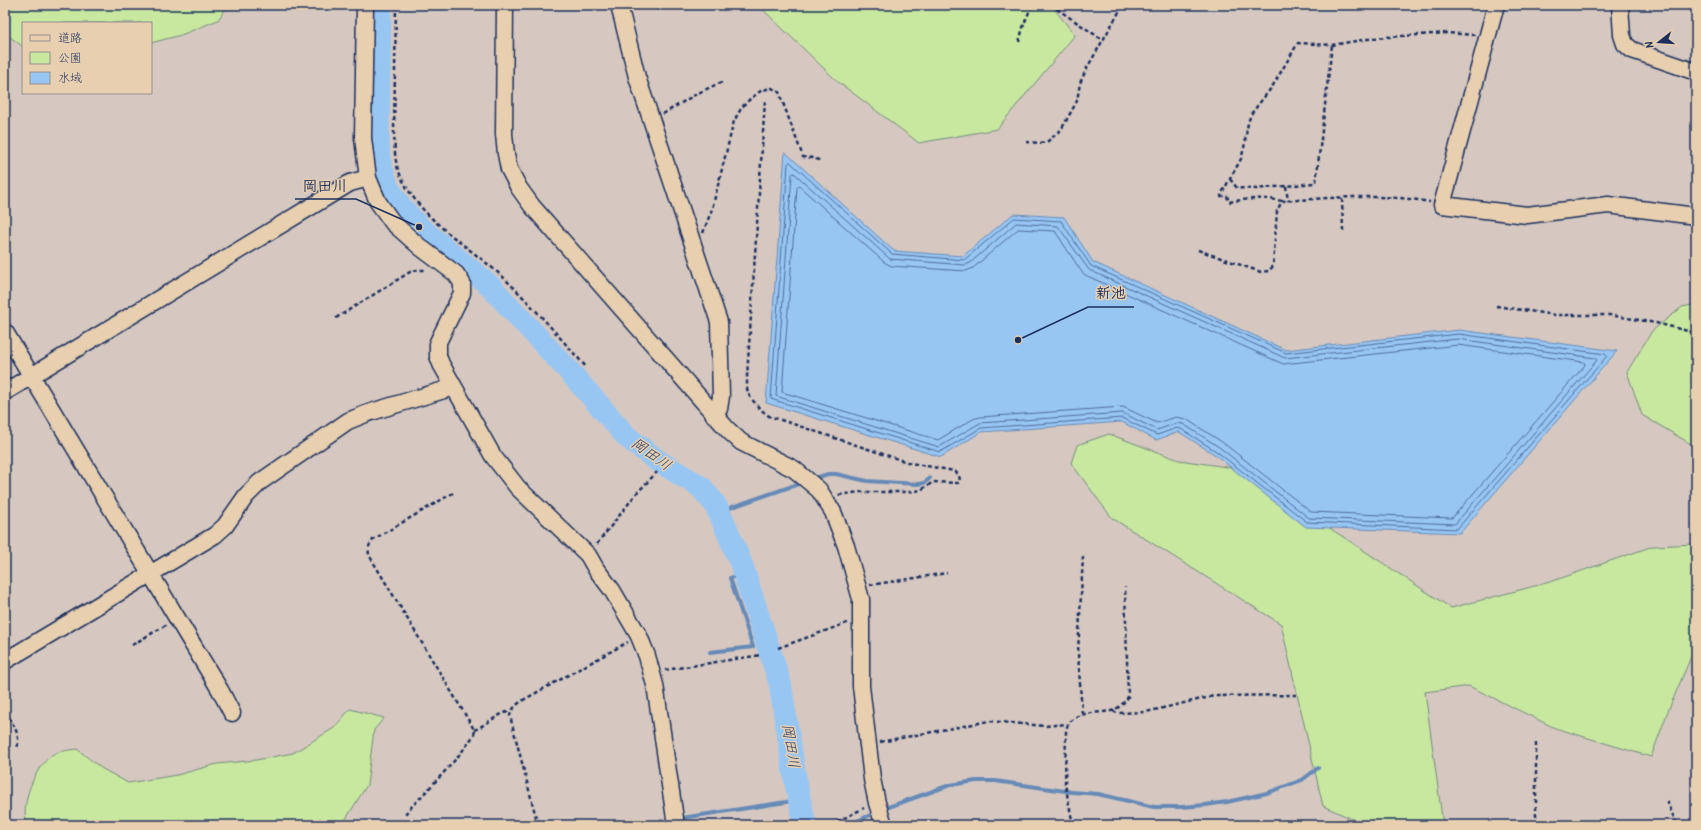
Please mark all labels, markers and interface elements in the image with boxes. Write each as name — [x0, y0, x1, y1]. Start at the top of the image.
legend — [22, 22, 152, 94]
north arrow — [1639, 22, 1679, 62]
text: 道路 — [58, 29, 82, 48]
text: N — [1641, 39, 1660, 51]
text: 公園 — [58, 49, 82, 68]
text: 水域 — [58, 69, 82, 88]
callout: 岡田川 — [295, 172, 356, 199]
text: 岡田川 — [302, 175, 348, 199]
callout: 新池 — [1088, 280, 1134, 307]
text: 新池 — [1096, 282, 1126, 306]
water label: 岡田川 — [626, 432, 676, 478]
water label: 岡田川 — [775, 722, 805, 770]

